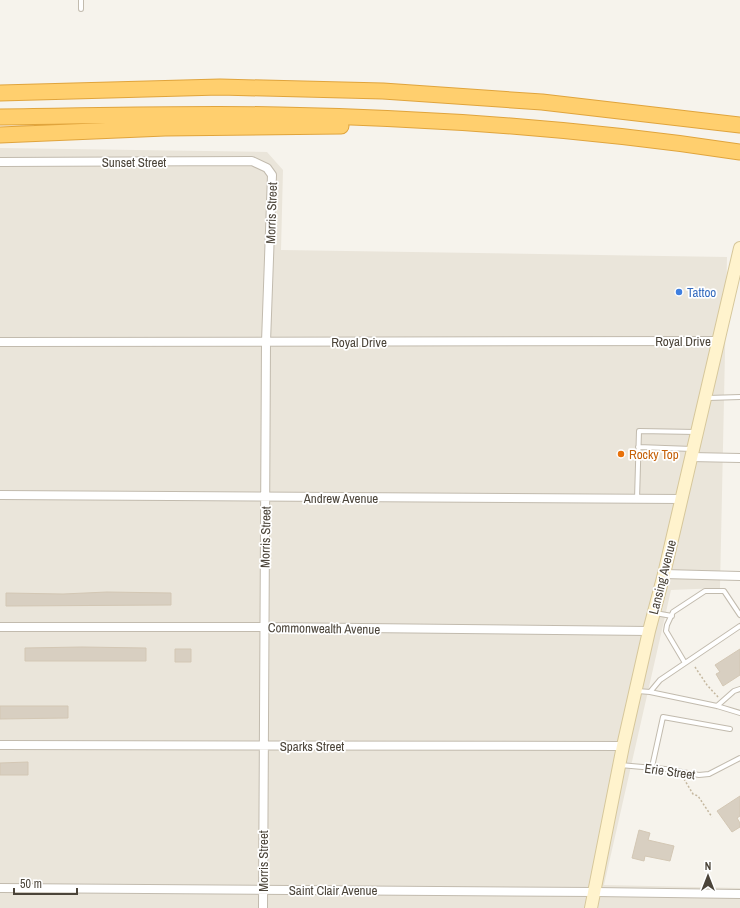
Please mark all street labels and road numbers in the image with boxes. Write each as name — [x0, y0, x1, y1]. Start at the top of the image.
street label: Sunset Street — [102, 154, 166, 171]
street label: Morris Street — [262, 182, 281, 244]
street label: Royal Drive — [655, 333, 711, 350]
street label: Royal Drive — [331, 334, 387, 351]
street label: Andrew Avenue — [303, 490, 378, 507]
street label: Morris Street — [256, 506, 275, 568]
street label: Lansing Avenue — [645, 538, 680, 616]
street label: Commonwealth Avenue — [268, 619, 380, 638]
street label: Sparks Street — [280, 738, 344, 755]
street label: Erie Street — [644, 760, 696, 783]
street label: Morris Street — [255, 830, 272, 892]
street label: Saint Clair Avenue — [289, 882, 377, 899]

